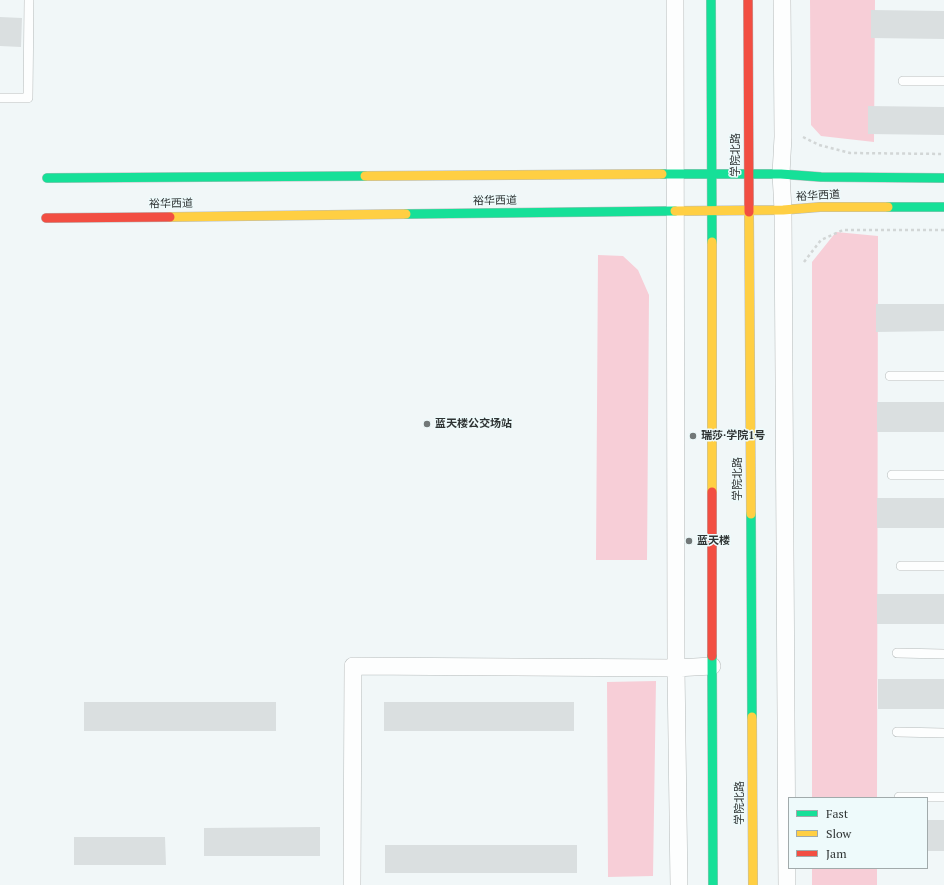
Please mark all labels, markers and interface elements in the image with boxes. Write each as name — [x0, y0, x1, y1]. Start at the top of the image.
street label: 学院北路 — [729, 133, 743, 177]
street label: 裕华西道 — [796, 188, 840, 204]
street label: 裕华西道 — [473, 194, 517, 208]
street label: 裕华西道 — [149, 197, 193, 211]
place label: 蓝天楼公交场站 — [435, 417, 512, 431]
marker: 蓝天楼公交场站 — [422, 419, 432, 429]
place label: 瑞莎·学院1号 — [701, 429, 765, 443]
marker: 瑞莎·学院1号 — [688, 431, 698, 441]
street label: 学院北路 — [731, 457, 745, 501]
place label: 蓝天楼 — [697, 534, 730, 548]
marker: 蓝天楼 — [684, 536, 694, 546]
street label: 学院北路 — [733, 781, 747, 825]
legend — [788, 797, 928, 869]
text: Fast — [826, 806, 848, 821]
text: Slow — [826, 826, 851, 841]
text: Jam — [826, 846, 847, 861]

